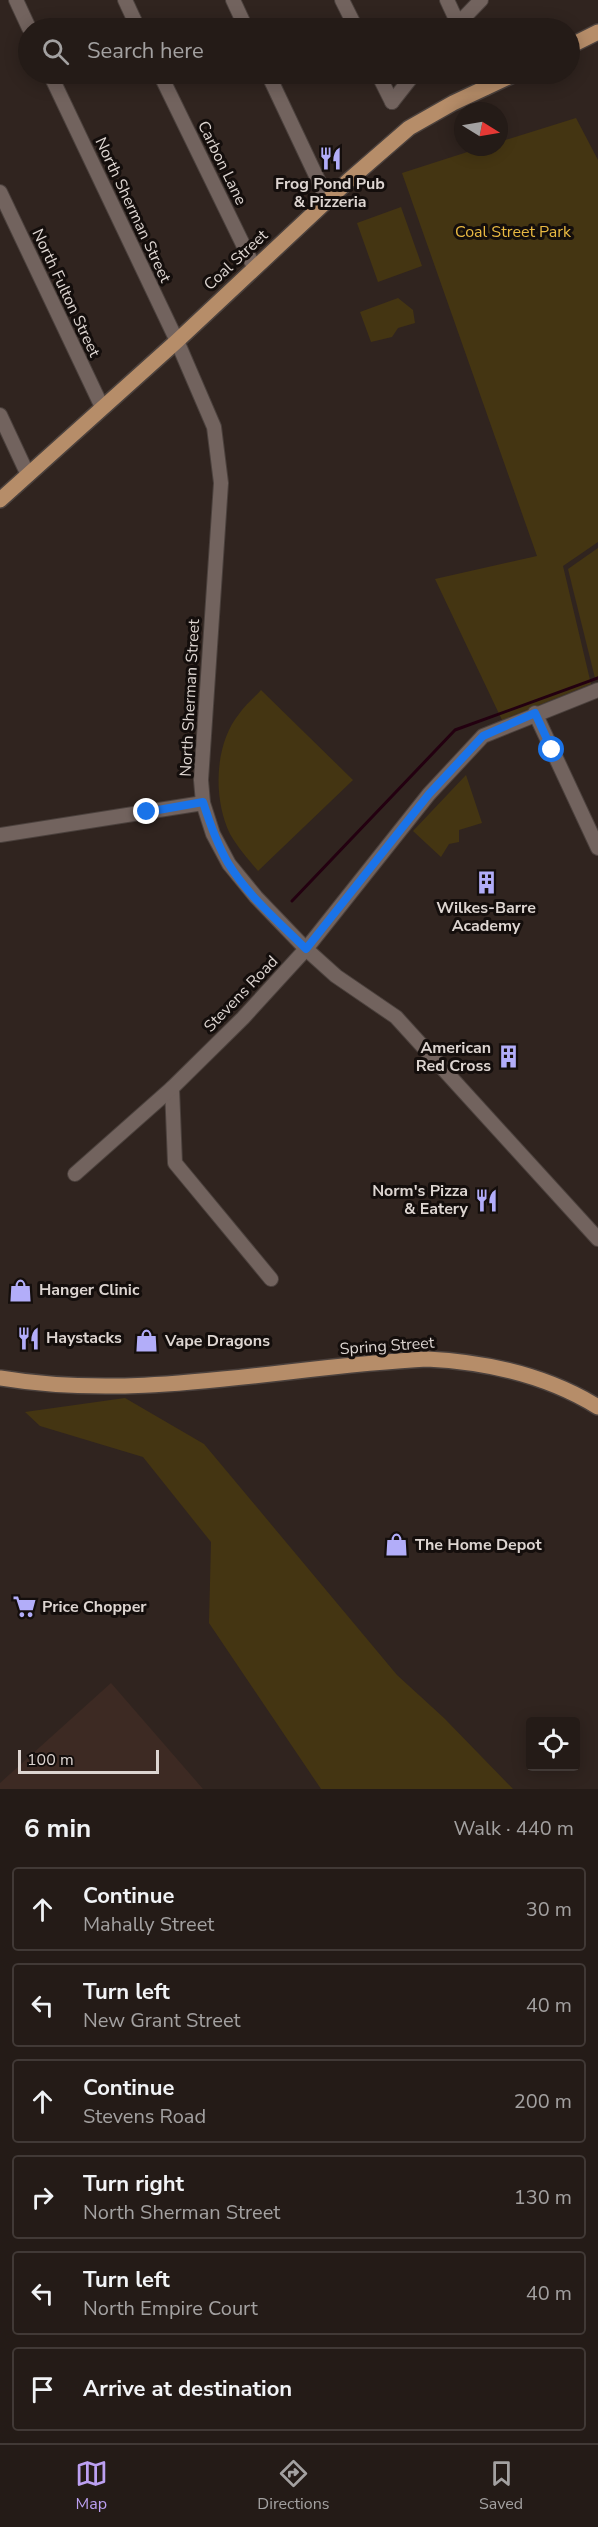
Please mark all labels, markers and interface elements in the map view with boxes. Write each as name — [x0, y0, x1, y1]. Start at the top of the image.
search box — [18, 18, 580, 84]
icon: search — [39, 35, 72, 68]
text: Search here — [87, 36, 204, 66]
north arrow — [454, 102, 508, 156]
street label: Carbon Lane — [192, 117, 252, 209]
street label: North Sherman Street — [90, 134, 176, 287]
restaurant icon: Frog Pond Pub & Pizzeria — [317, 146, 343, 172]
place label: Frog Pond Pub & Pizzeria — [275, 173, 385, 213]
park label: Coal Street Park — [455, 221, 572, 243]
street label: Coal Street — [199, 224, 273, 295]
street label: North Fulton Street — [27, 225, 106, 361]
street label: North Sherman Street — [175, 618, 205, 777]
route start — [538, 736, 564, 762]
route end — [133, 798, 159, 824]
building icon: Wilkes-Barre Academy — [473, 870, 499, 896]
place label: Wilkes-Barre Academy — [436, 897, 536, 937]
street label: Stevens Road — [199, 951, 283, 1037]
place label: American Red Cross — [416, 1037, 491, 1077]
building icon: American Red Cross — [496, 1044, 522, 1070]
place label: Norm's Pizza & Eatery — [372, 1180, 469, 1220]
restaurant icon: Norm's Pizza & Eatery — [473, 1187, 499, 1213]
shop icon: Hanger Clinic — [8, 1277, 34, 1303]
place label: Hanger Clinic — [39, 1279, 140, 1301]
restaurant icon: Haystacks — [15, 1325, 41, 1351]
place label: Haystacks — [46, 1327, 122, 1349]
shop icon: Vape Dragons — [134, 1328, 160, 1354]
place label: Vape Dragons — [164, 1330, 270, 1352]
street label: Spring Street — [339, 1332, 435, 1360]
shop icon: The Home Depot — [384, 1532, 410, 1558]
place label: The Home Depot — [415, 1534, 542, 1556]
supermarket icon: Price Chopper — [11, 1594, 37, 1620]
place label: Price Chopper — [42, 1596, 147, 1618]
map controls — [526, 1717, 580, 1771]
button: locate — [526, 1717, 580, 1771]
scale bar — [18, 1747, 159, 1774]
text: 100 m — [27, 1749, 74, 1771]
text: 6 min — [24, 1811, 91, 1846]
text: Walk · 440 m — [454, 1815, 574, 1842]
text: Continue — [83, 1881, 174, 1911]
icon: ahead — [26, 1893, 59, 1926]
text: 30 m — [526, 1896, 572, 1923]
text: Mahally Street — [83, 1911, 214, 1938]
text: Turn left — [83, 1977, 170, 2007]
icon: left — [26, 1989, 59, 2022]
text: 40 m — [526, 1992, 572, 2019]
text: New Grant Street — [83, 2007, 241, 2034]
text: Continue — [83, 2073, 174, 2103]
icon: ahead — [26, 2085, 59, 2118]
text: 200 m — [514, 2088, 572, 2115]
text: Stevens Road — [83, 2103, 206, 2130]
text: Turn right — [83, 2169, 184, 2199]
icon: right — [26, 2181, 59, 2214]
text: 130 m — [514, 2184, 572, 2211]
text: North Sherman Street — [83, 2199, 280, 2226]
text: Turn left — [83, 2265, 170, 2295]
icon: left — [26, 2277, 59, 2310]
text: 40 m — [526, 2280, 572, 2307]
text: North Empire Court — [83, 2295, 258, 2322]
icon: arrive — [26, 2373, 59, 2406]
text: Arrive at destination — [83, 2374, 292, 2404]
tab: Map — [75, 2457, 108, 2515]
tab: Directions — [257, 2457, 329, 2515]
tab: Saved — [479, 2457, 523, 2515]

